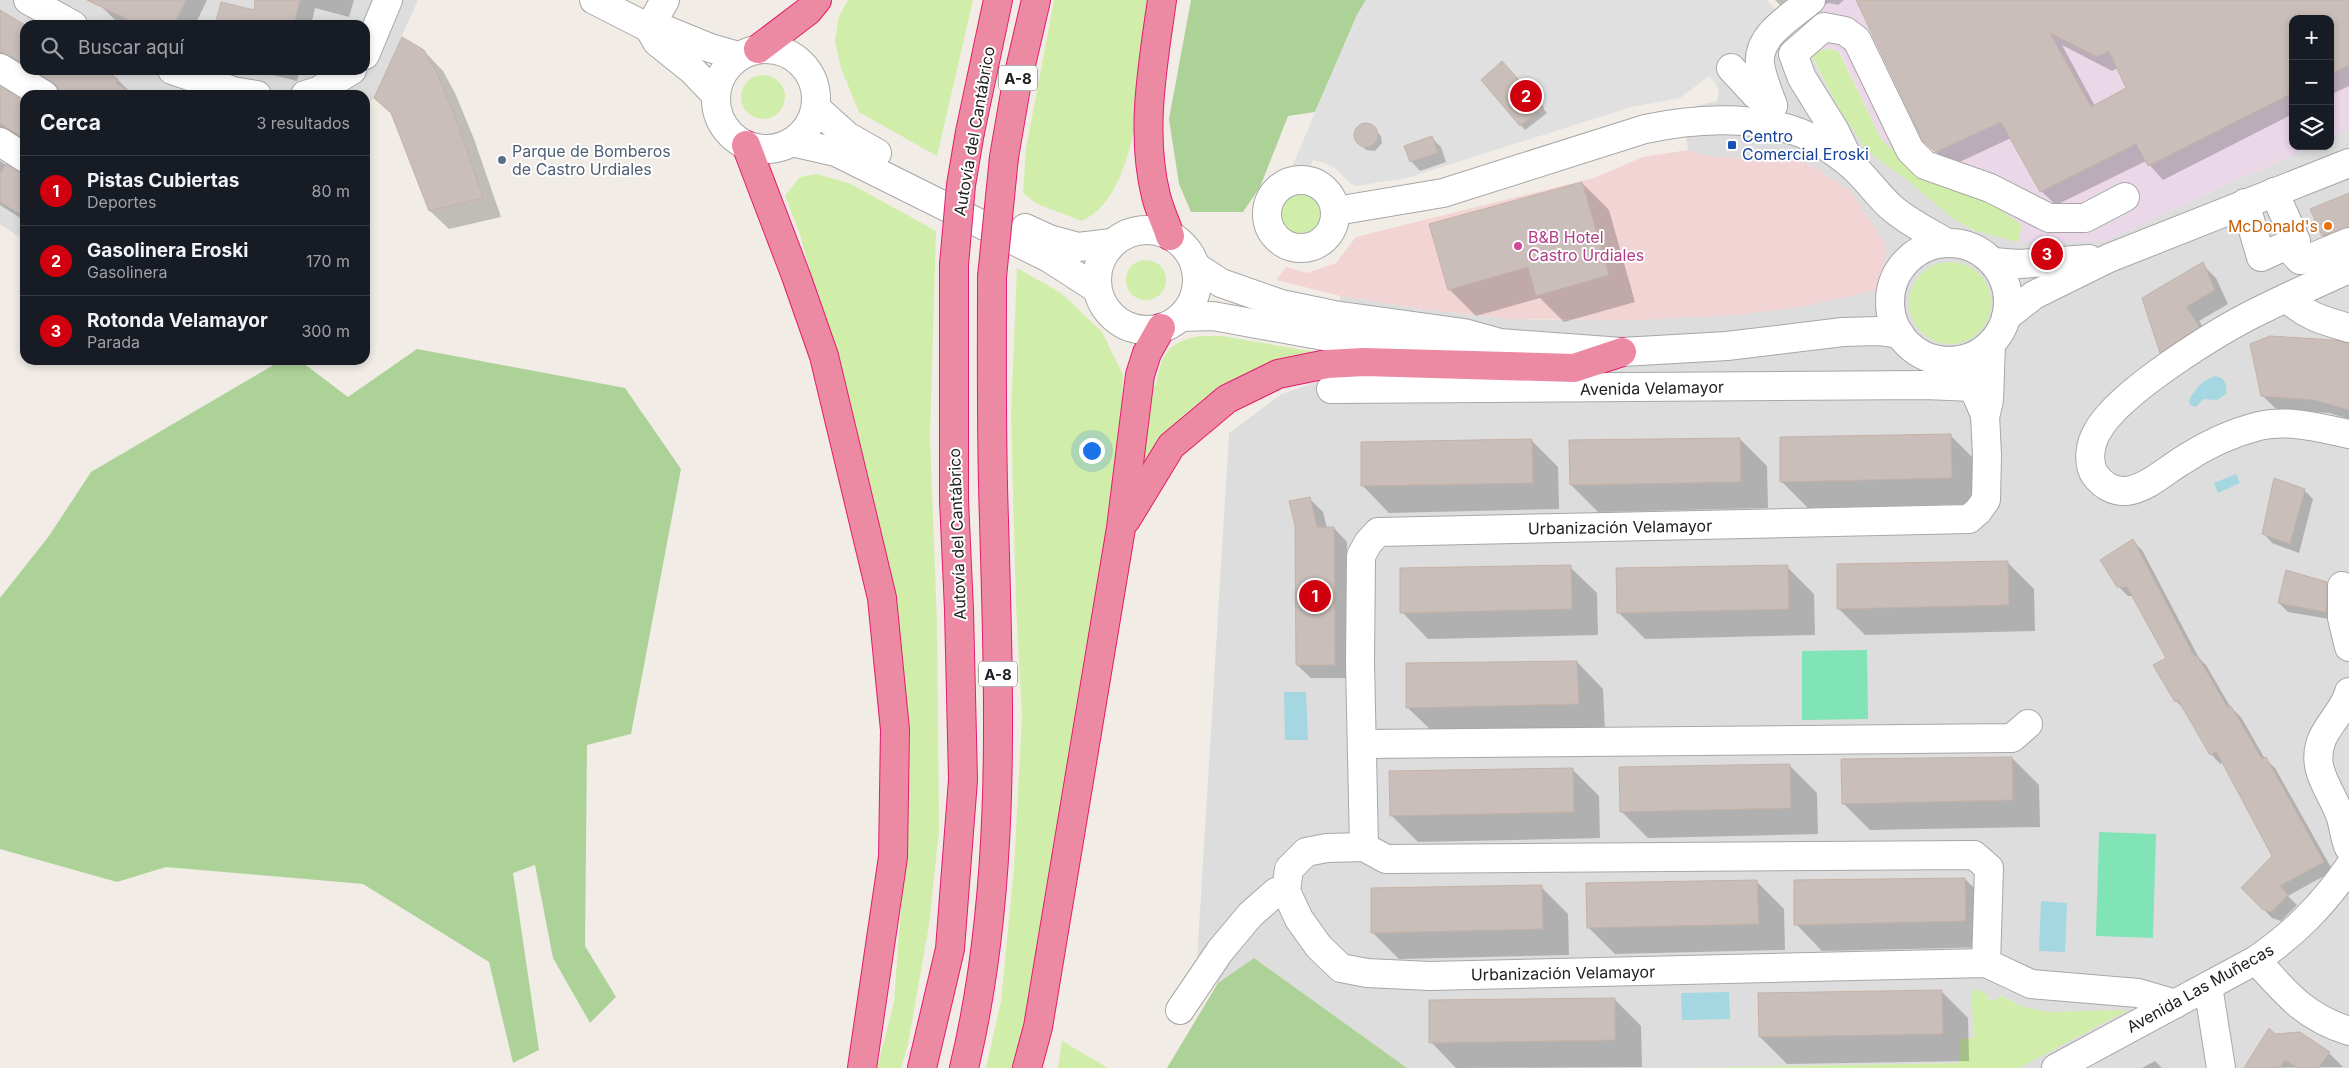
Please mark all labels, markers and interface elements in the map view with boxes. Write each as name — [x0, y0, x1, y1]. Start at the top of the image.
map controls — [2289, 15, 2334, 150]
button: + — [2289, 15, 2334, 60]
search box — [20, 20, 370, 75]
icon: search — [38, 34, 66, 62]
text: Buscar aquí — [78, 36, 184, 59]
street label: Autovía del Cantábrico — [949, 45, 999, 217]
button: − — [2289, 60, 2334, 105]
road number: A-8 — [999, 66, 1037, 90]
pin: 2 — [1510, 77, 1542, 115]
button: layers — [2289, 105, 2334, 150]
text: Cerca — [40, 110, 101, 135]
text: 3 resultados — [256, 113, 350, 133]
place label: Centro Comercial Eroski — [1742, 126, 1869, 164]
marker: Centro Comercial Eroski — [1726, 139, 1738, 151]
place label: Parque de Bomberos de Castro Urdiales — [512, 141, 671, 179]
marker: Parque de Bomberos de Castro Urdiales — [496, 154, 508, 166]
text: Pistas Cubiertas — [87, 169, 239, 192]
text: 1 — [53, 181, 59, 201]
text: 80 m — [311, 181, 350, 201]
text: Deportes — [87, 192, 156, 212]
place label: McDonald's — [2228, 216, 2318, 236]
marker: McDonald's — [2322, 220, 2334, 232]
place label: B&B Hotel Castro Urdiales — [1528, 227, 1644, 265]
pin: 3 — [2031, 235, 2063, 273]
text: Gasolinera Eroski — [87, 239, 248, 262]
marker: B&B Hotel Castro Urdiales — [1512, 240, 1524, 252]
text: 2 — [51, 251, 61, 271]
text: 170 m — [306, 251, 350, 271]
text: Gasolinera — [87, 262, 168, 282]
text: Rotonda Velamayor — [87, 309, 268, 332]
text: 3 — [51, 321, 61, 341]
text: 300 m — [301, 321, 350, 341]
text: Parada — [87, 332, 140, 352]
street label: Avenida Velamayor — [1580, 377, 1724, 399]
your location — [1079, 438, 1105, 464]
street label: Autovía del Cantábrico — [944, 448, 970, 620]
street label: Urbanización Velamayor — [1528, 515, 1712, 539]
pin: 1 — [1299, 577, 1331, 615]
road number: A-8 — [979, 662, 1017, 686]
street label: Avenida Las Muñecas — [2123, 939, 2277, 1037]
street label: Urbanización Velamayor — [1471, 961, 1655, 985]

